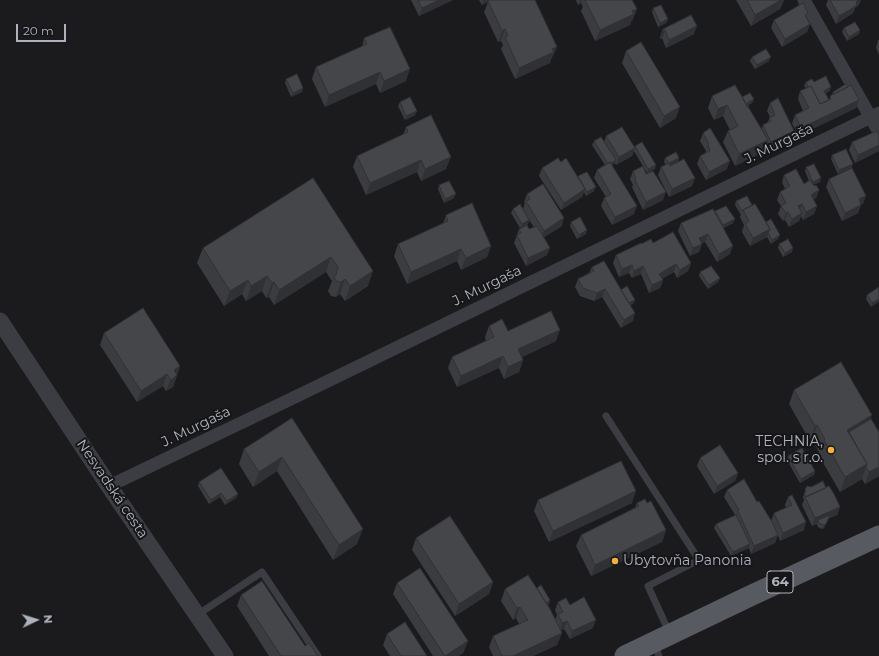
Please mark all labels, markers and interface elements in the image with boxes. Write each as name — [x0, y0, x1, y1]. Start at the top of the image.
scale bar — [18, 16, 68, 42]
text: 20 m — [23, 23, 54, 38]
street label: J. Murgaša — [742, 120, 816, 168]
street label: J. Murgaša — [450, 262, 524, 310]
street label: J. Murgaša — [159, 403, 233, 451]
place label: TECHNIA, spol. s r.o. — [755, 434, 823, 466]
street label: Nesvadská cesta — [73, 437, 151, 541]
marker: TECHNIA, spol. s r.o. — [826, 445, 836, 455]
place label: Ubytovňa Panonia — [623, 553, 752, 569]
marker: Ubytovňa Panonia — [610, 556, 620, 566]
road number: 64 — [767, 571, 793, 593]
north arrow — [16, 600, 56, 640]
text: N — [41, 614, 55, 624]

